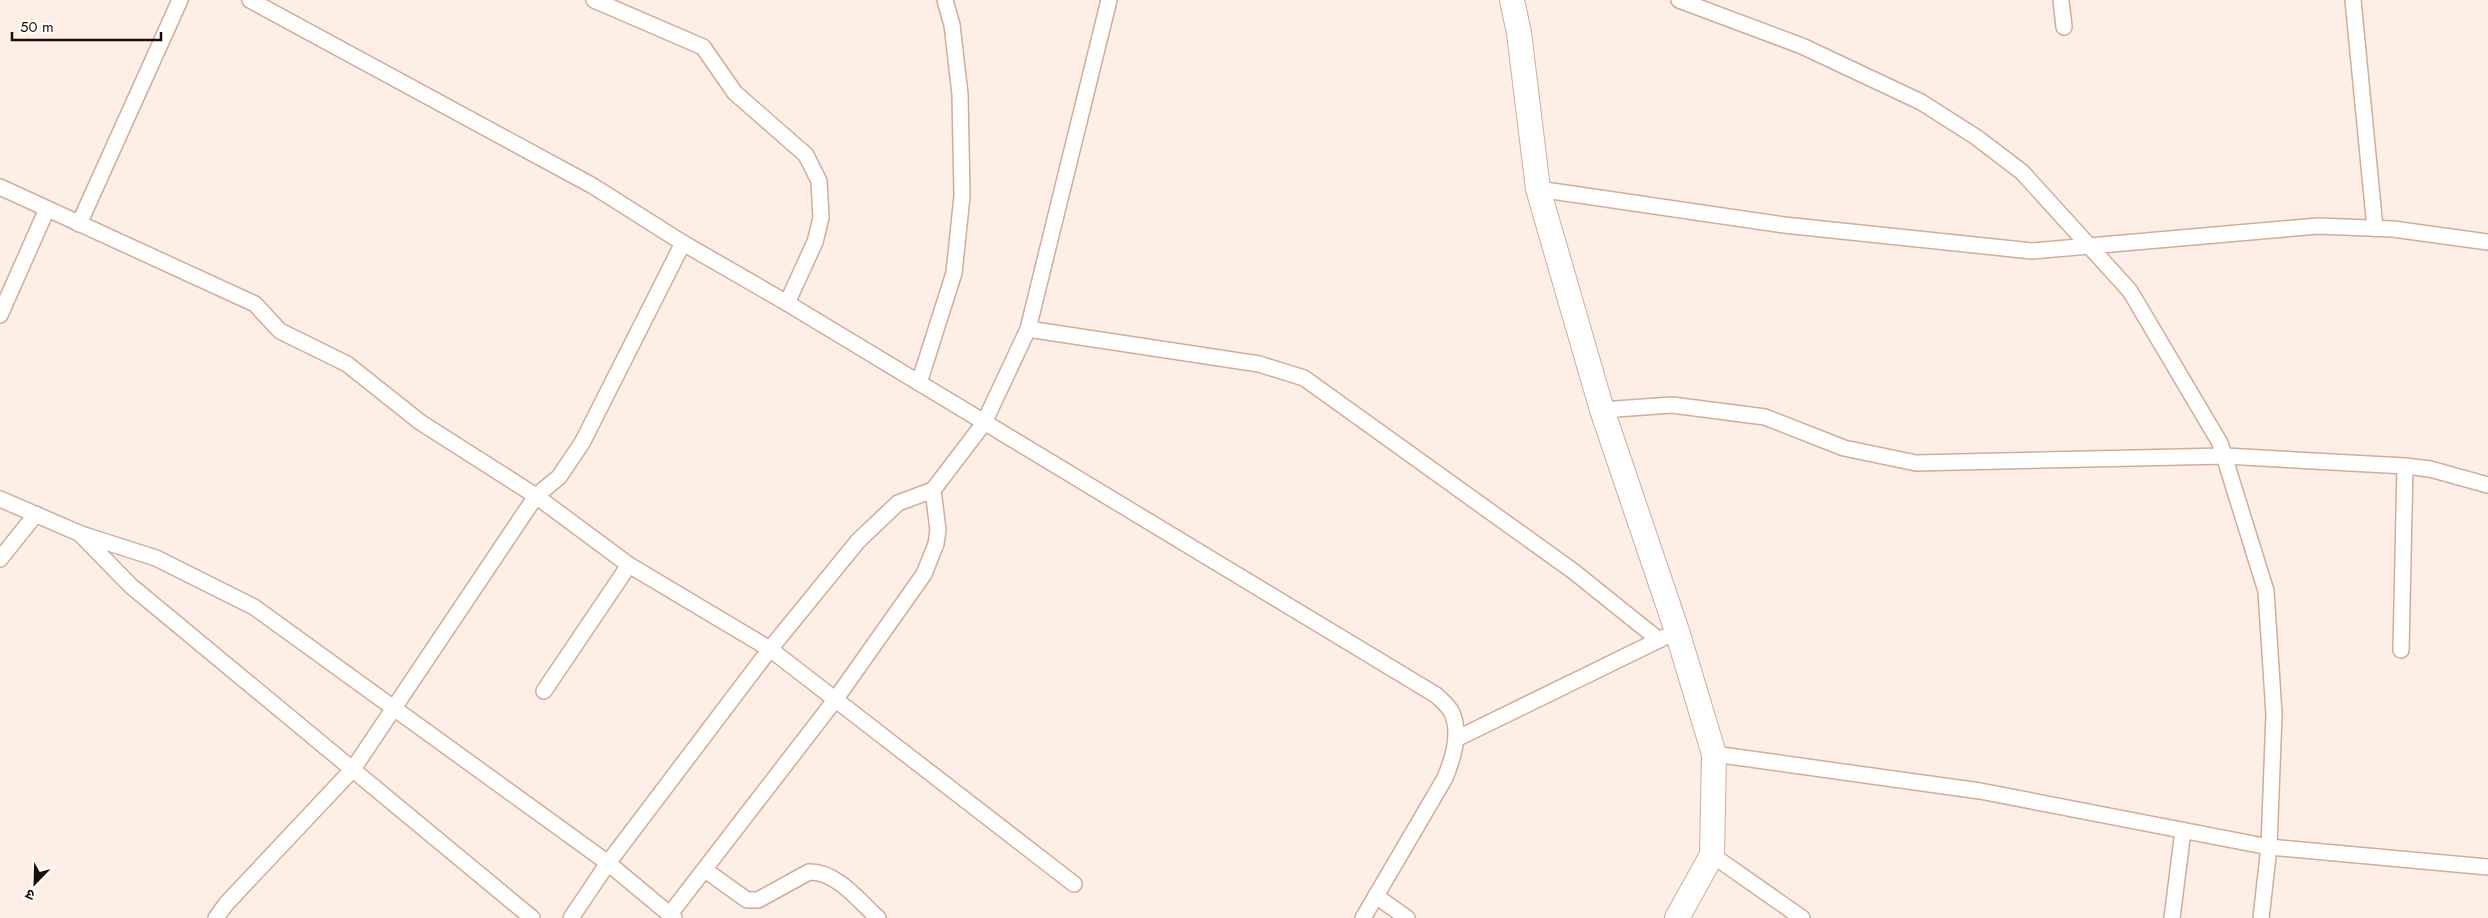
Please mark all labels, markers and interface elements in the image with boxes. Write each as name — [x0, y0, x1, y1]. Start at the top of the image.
scale bar — [12, 10, 161, 42]
text: 50 m — [20, 16, 54, 38]
north arrow — [10, 858, 60, 908]
text: उ — [22, 884, 38, 906]

